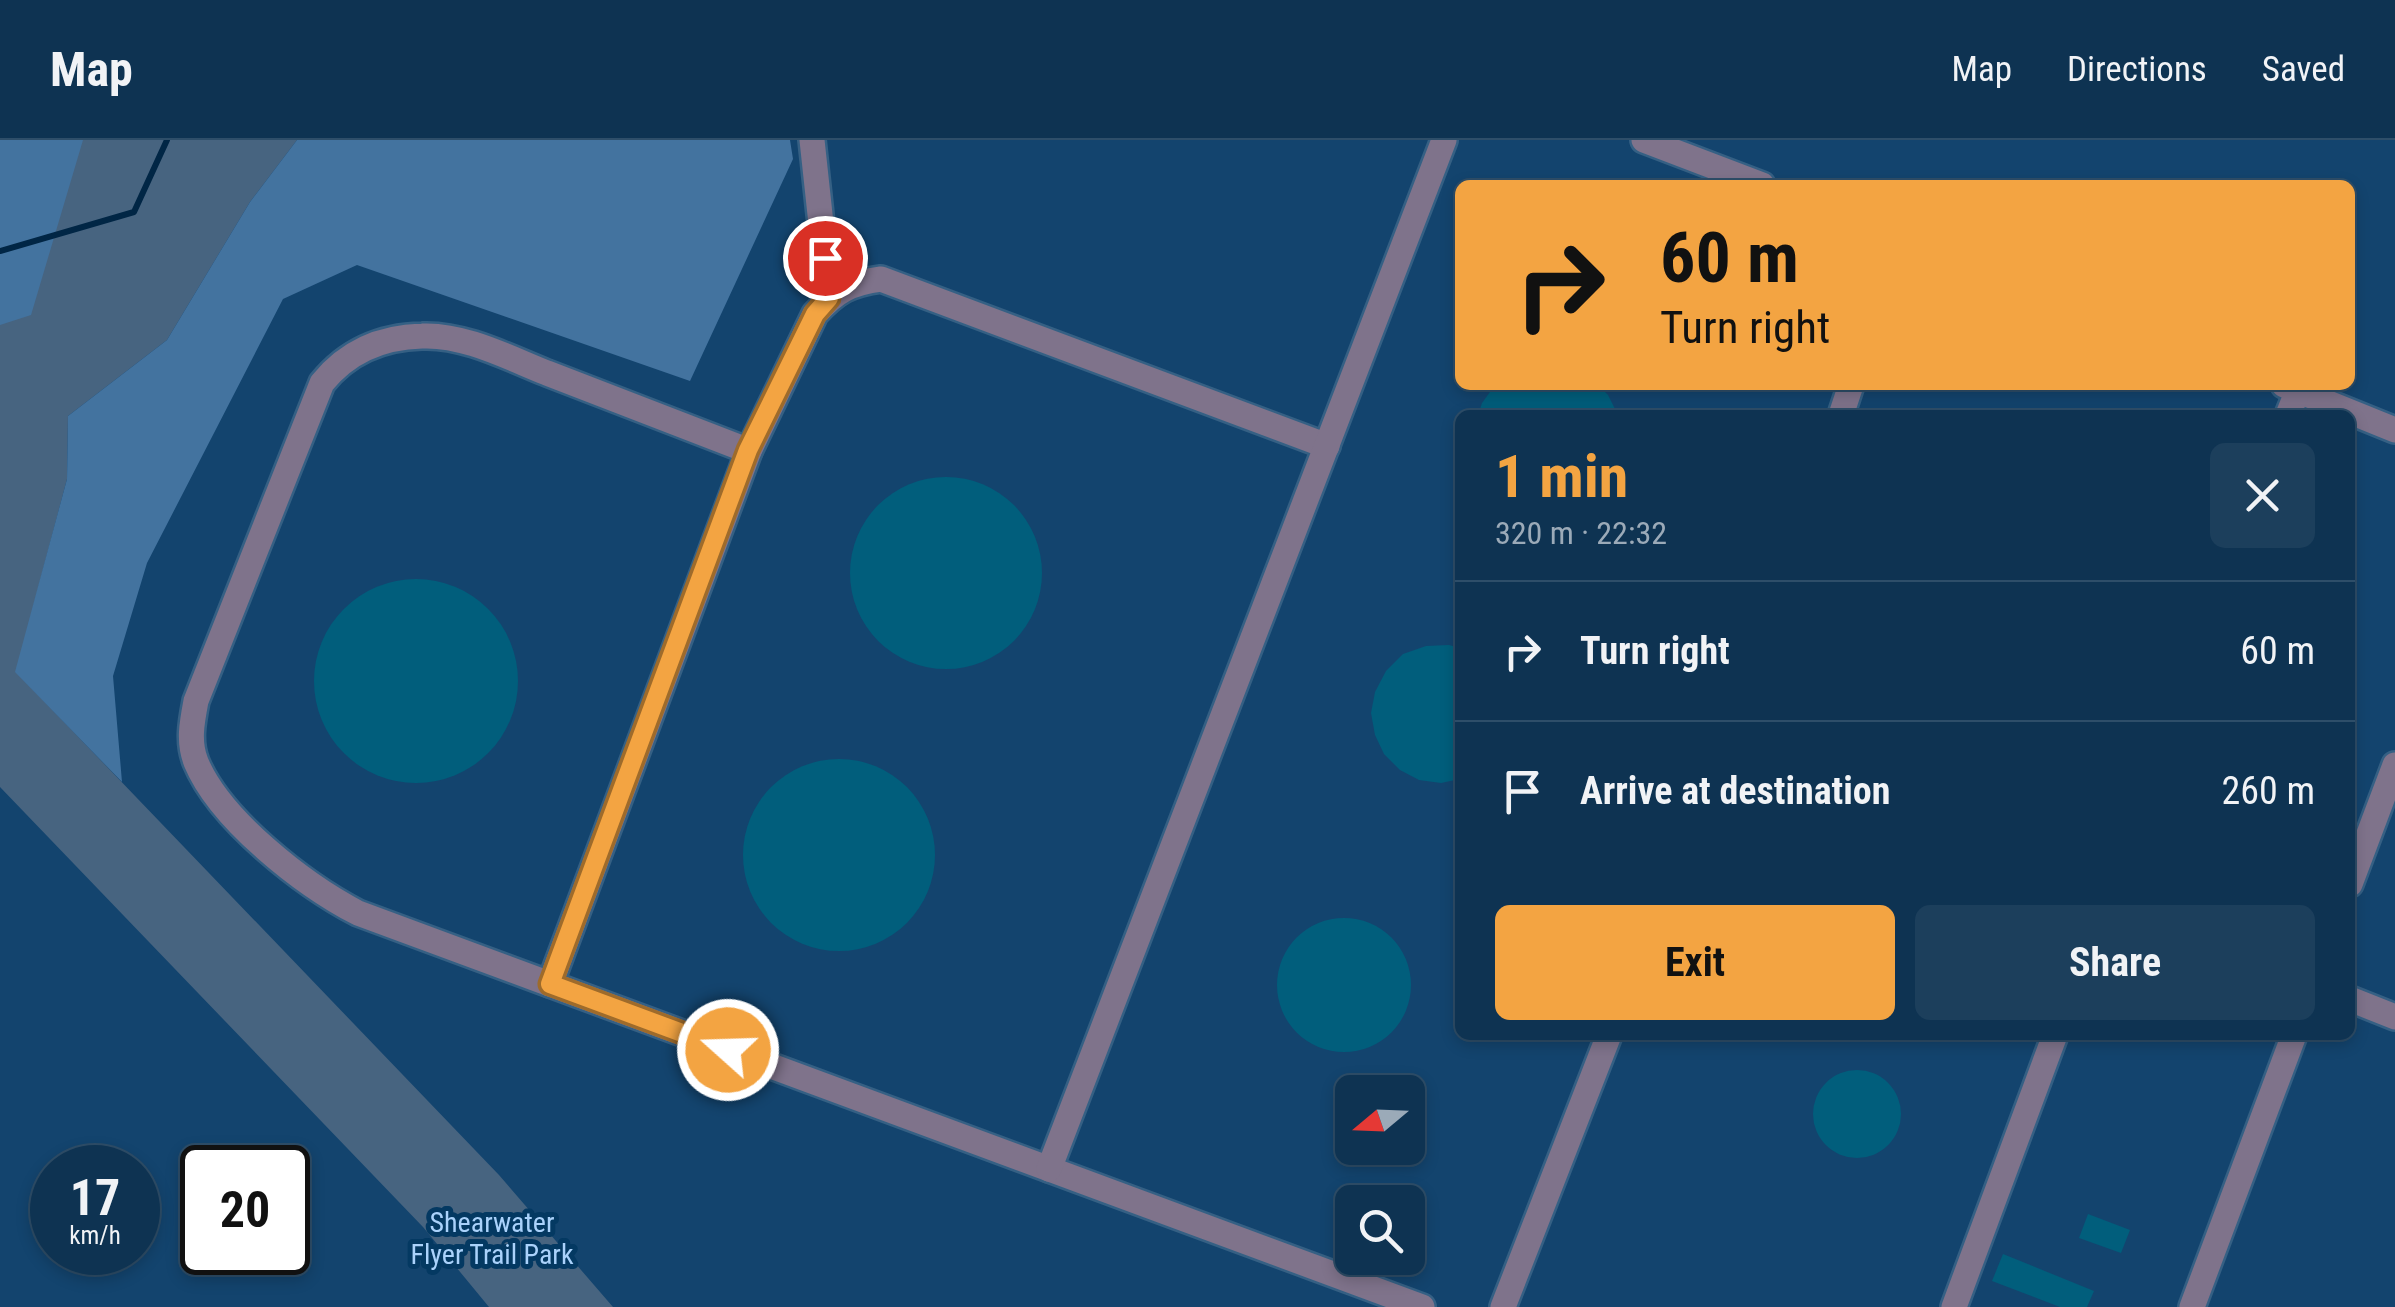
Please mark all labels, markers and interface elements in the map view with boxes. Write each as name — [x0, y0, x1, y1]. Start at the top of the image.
text: Map — [50, 41, 133, 98]
text: Map — [1952, 49, 2012, 90]
text: Directions — [2067, 49, 2207, 90]
text: Saved — [2262, 49, 2345, 90]
pin — [783, 216, 868, 301]
text: 60 m — [1660, 217, 1799, 299]
icon: right — [1495, 220, 1625, 350]
icon: arrive — [798, 231, 853, 286]
text: Turn right — [1660, 301, 1830, 354]
text: 1 min — [1495, 441, 1628, 512]
button: close — [2210, 443, 2315, 548]
text: 320 m · 22:32 — [1495, 514, 1667, 552]
icon: right — [1495, 624, 1550, 679]
text: Turn right — [1580, 629, 1730, 673]
text: 60 m — [2240, 629, 2315, 673]
icon: arrive — [1495, 764, 1550, 819]
text: Arrive at destination — [1580, 769, 1890, 813]
text: 260 m — [2221, 769, 2315, 813]
button: Exit — [1495, 905, 1895, 1020]
button: Share — [1915, 905, 2315, 1020]
position arrow — [676, 998, 780, 1102]
north arrow — [1335, 1075, 1425, 1165]
map controls — [1335, 1075, 1425, 1275]
speed limit sign: 20 — [180, 1145, 310, 1275]
text: 17 — [70, 1169, 120, 1227]
button: search — [1335, 1185, 1425, 1275]
park label: Shearwater Flyer Trail Park — [410, 1206, 574, 1271]
text: km/h — [69, 1221, 121, 1250]

